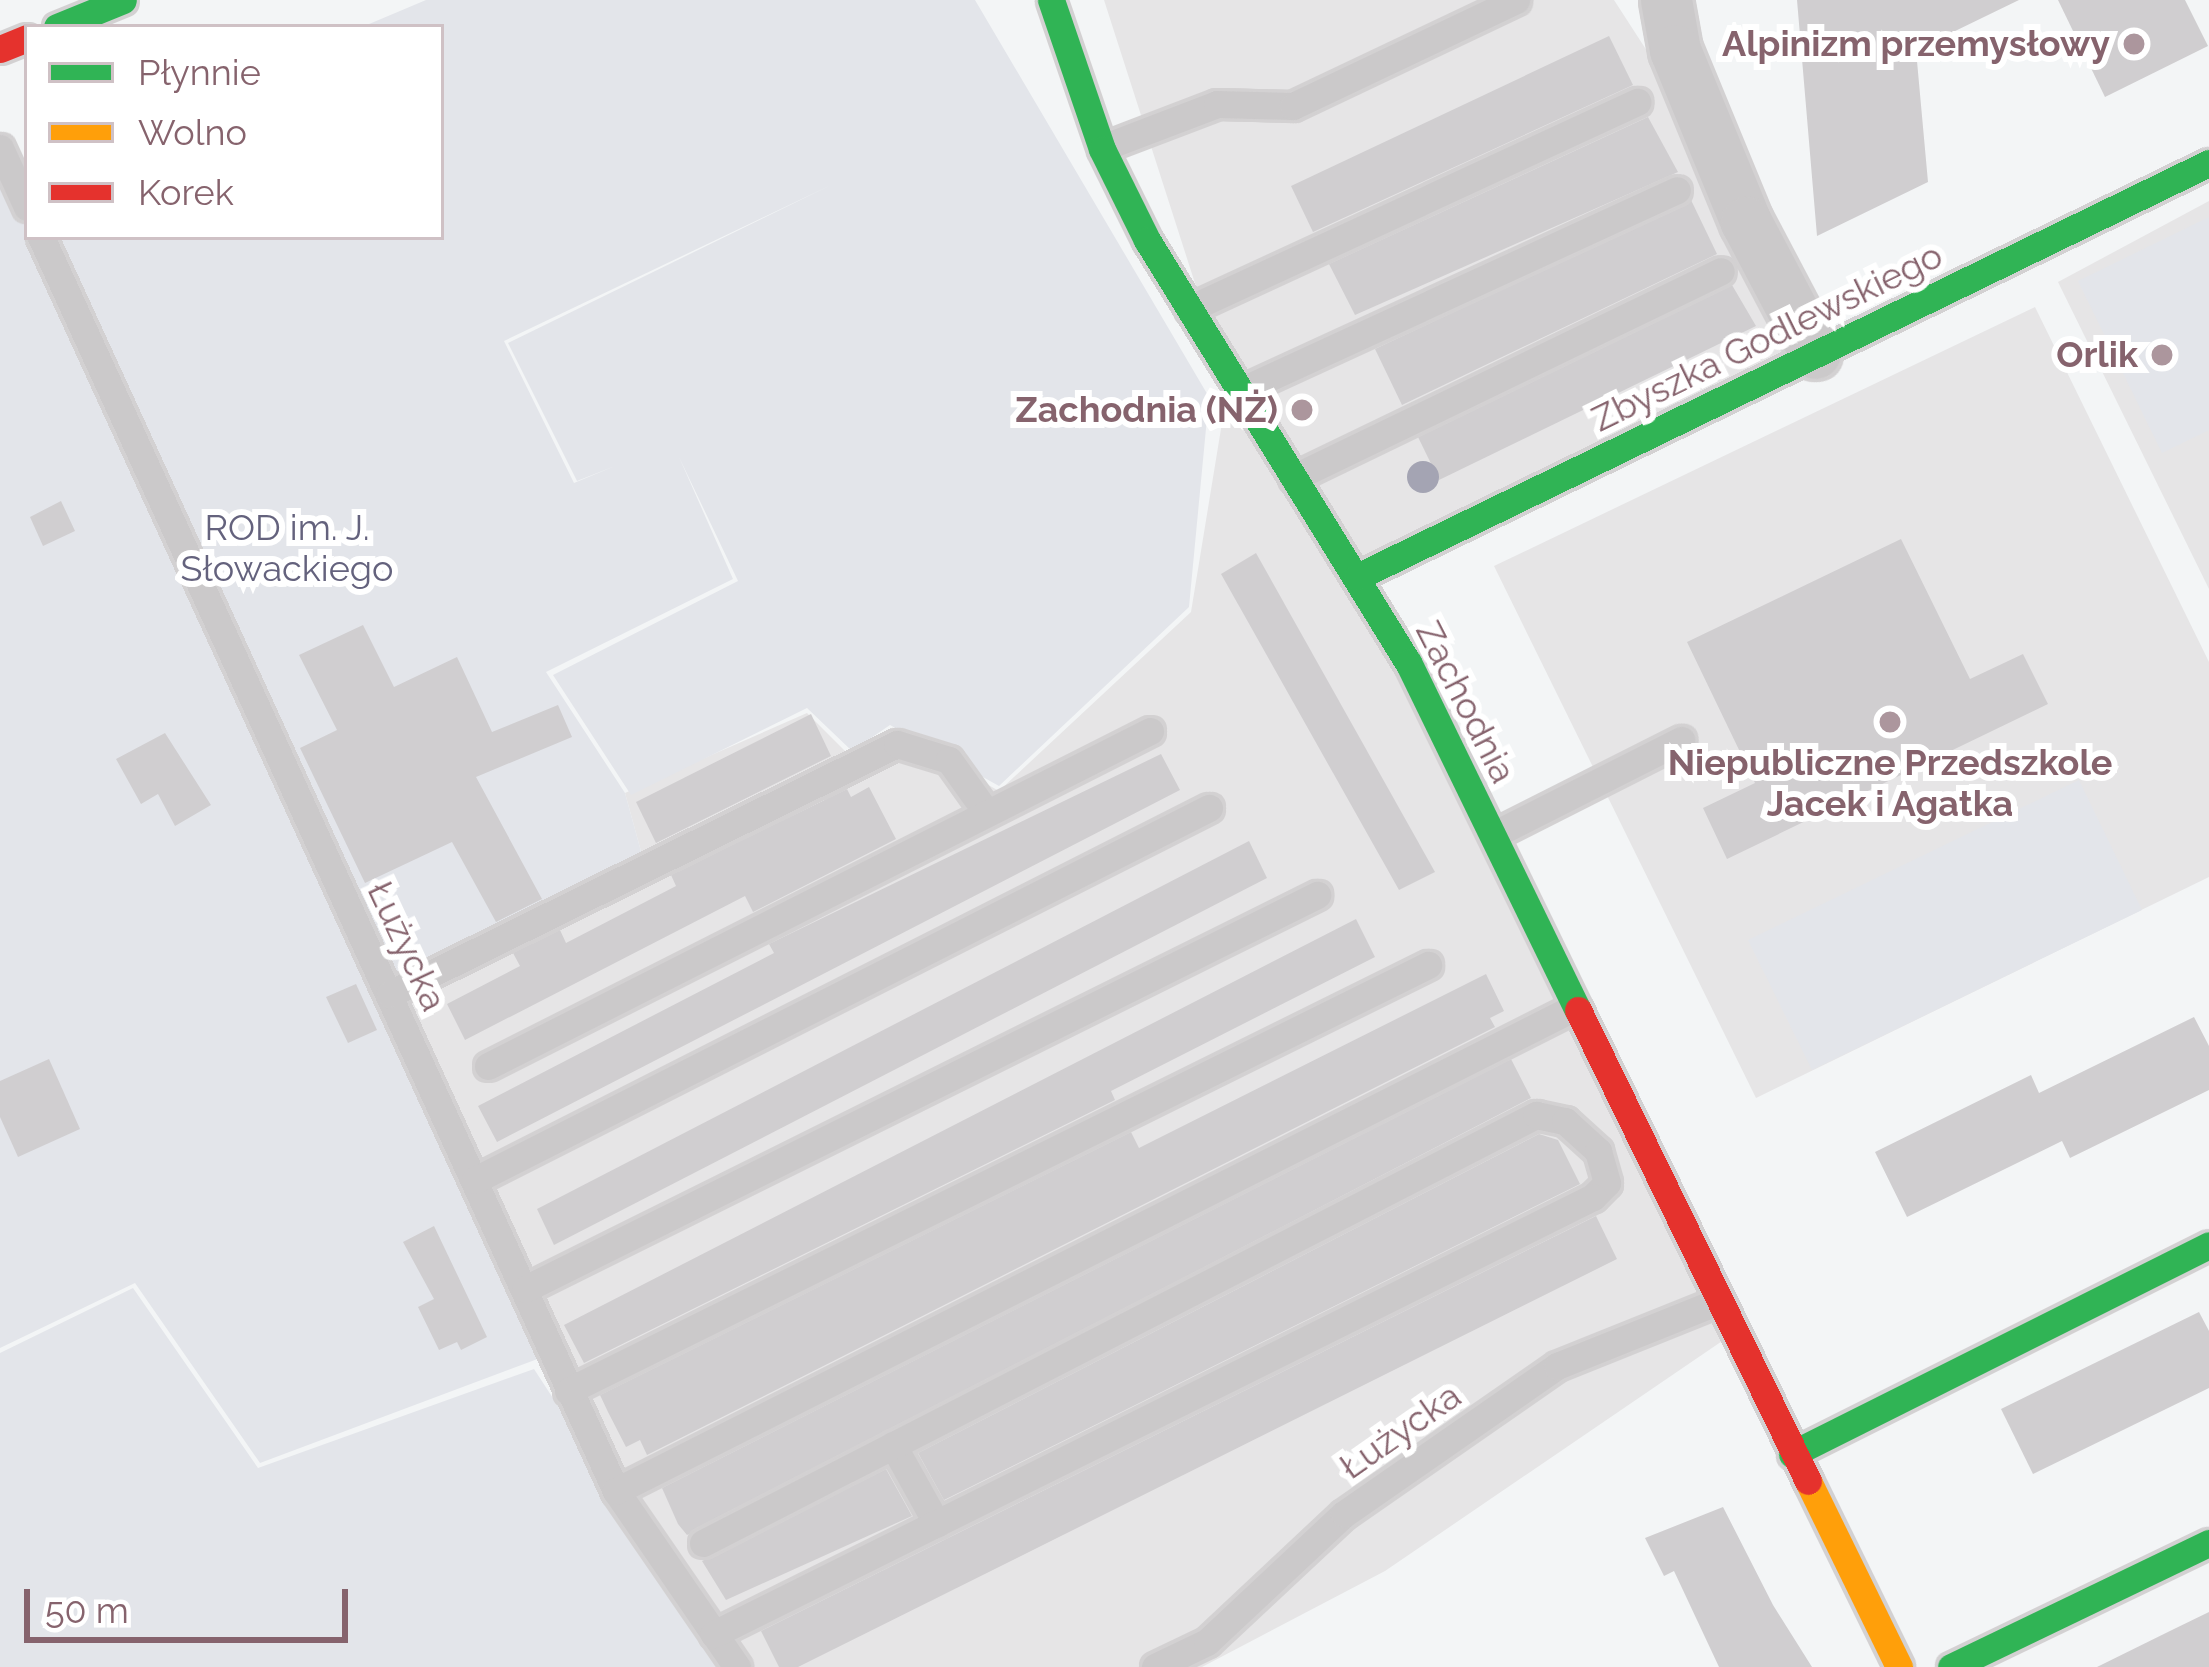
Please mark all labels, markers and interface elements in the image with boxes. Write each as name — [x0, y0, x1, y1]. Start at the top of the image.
place label: Alpinizm przemysłowy — [1722, 22, 2110, 66]
legend — [24, 24, 444, 240]
marker: Alpinizm przemysłowy — [2121, 31, 2147, 57]
text: Płynnie — [138, 51, 261, 93]
text: Wolno — [138, 111, 247, 153]
text: Korek — [138, 171, 234, 213]
street label: Zbyszka Godlewskiego — [1585, 233, 1949, 441]
place label: Orlik — [2056, 333, 2138, 377]
marker: Orlik — [2149, 342, 2175, 368]
place label: Zachodnia (NŻ) — [1015, 388, 1278, 432]
marker: Zachodnia (NŻ) — [1289, 397, 1315, 423]
park label: ROD im. J. Słowackiego — [180, 505, 394, 590]
street label: Zachodnia — [1407, 614, 1525, 790]
marker: Niepubliczne Przedszkole Jacek i Agatka — [1877, 709, 1903, 735]
place label: Niepubliczne Przedszkole Jacek i Agatka — [1668, 740, 2112, 825]
street label: Łużycka — [358, 875, 456, 1017]
street label: Łużycka — [1331, 1374, 1469, 1488]
scale bar — [30, 1565, 354, 1639]
text: 50 m — [45, 1589, 129, 1631]

